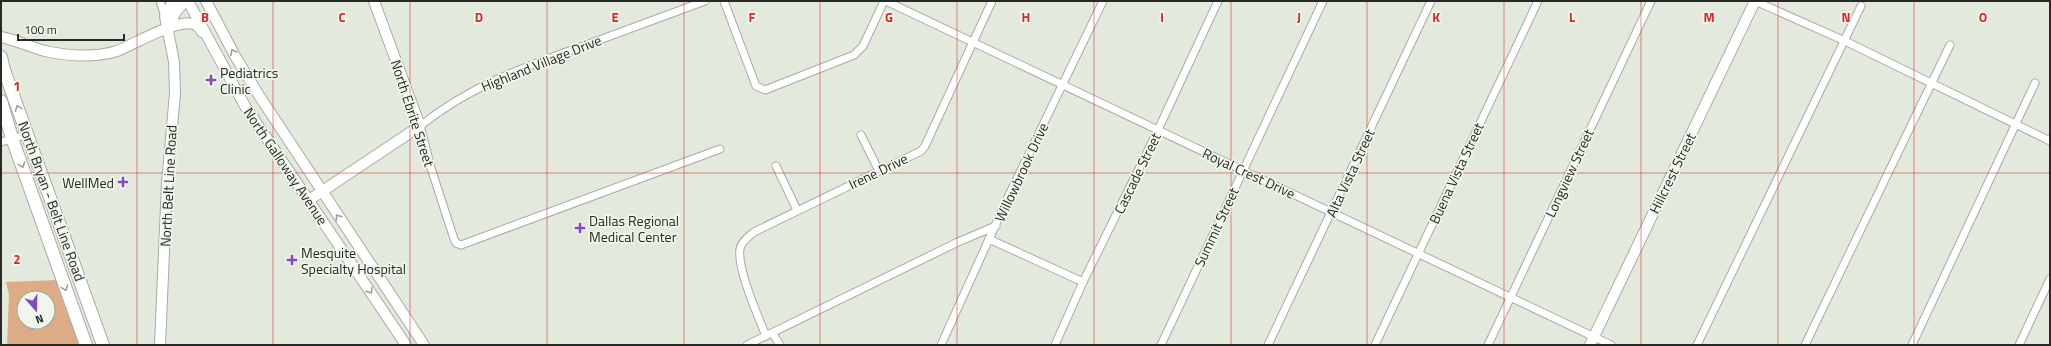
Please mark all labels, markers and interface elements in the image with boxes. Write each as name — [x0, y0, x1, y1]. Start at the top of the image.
text: B — [201, 7, 209, 27]
text: C — [338, 7, 346, 27]
text: D — [475, 7, 483, 27]
text: E — [611, 7, 619, 27]
text: F — [749, 7, 756, 27]
text: G — [885, 7, 893, 27]
text: H — [1022, 7, 1030, 27]
text: I — [1160, 7, 1164, 27]
text: J — [1297, 7, 1301, 27]
text: K — [1432, 7, 1440, 27]
text: L — [1569, 7, 1575, 27]
text: M — [1703, 7, 1715, 27]
text: N — [1841, 7, 1851, 27]
text: O — [1979, 7, 1987, 27]
scale bar — [18, 16, 124, 42]
text: 100 m — [24, 20, 57, 39]
street label: Highland Village Drive — [478, 29, 604, 97]
one-way arrow — [230, 49, 238, 56]
street label: North Ebrite Street — [386, 57, 440, 169]
place label: Pediatrics Clinic — [220, 62, 278, 99]
marker: Pediatrics Clinic — [205, 74, 217, 86]
text: 1 — [13, 76, 21, 96]
street label: North Galloway Avenue — [239, 103, 333, 229]
one-way arrow — [15, 105, 23, 112]
street label: North Bryan - Belt Line Road — [13, 118, 91, 284]
street label: Willowbrook Drive — [989, 119, 1053, 225]
street label: Buena Vista Street — [1423, 119, 1489, 227]
street label: North Belt Line Road — [154, 125, 182, 247]
street label: Alta Vista Street — [1320, 125, 1380, 221]
street label: Longview Street — [1539, 125, 1599, 221]
street label: Cascade Street — [1108, 129, 1166, 217]
street label: Hillcrest Street — [1643, 129, 1701, 217]
street label: Royal Crest Drive — [1199, 142, 1299, 204]
street label: Irene Drive — [845, 148, 911, 194]
one-way arrow — [17, 162, 25, 169]
place label: WellMed — [62, 172, 114, 193]
marker: WellMed — [117, 176, 129, 188]
street label: Summit Street — [1188, 184, 1244, 270]
place label: Dallas Regional Medical Center — [589, 210, 679, 247]
one-way arrow — [335, 214, 343, 221]
marker: Dallas Regional Medical Center — [574, 222, 586, 234]
place label: Mesquite Specialty Hospital — [301, 242, 406, 279]
text: 2 — [13, 249, 21, 269]
marker: Mesquite Specialty Hospital — [286, 254, 298, 266]
one-way arrow — [61, 284, 69, 291]
one-way arrow — [365, 287, 373, 294]
north arrow — [16, 290, 56, 330]
text: N — [33, 311, 46, 328]

